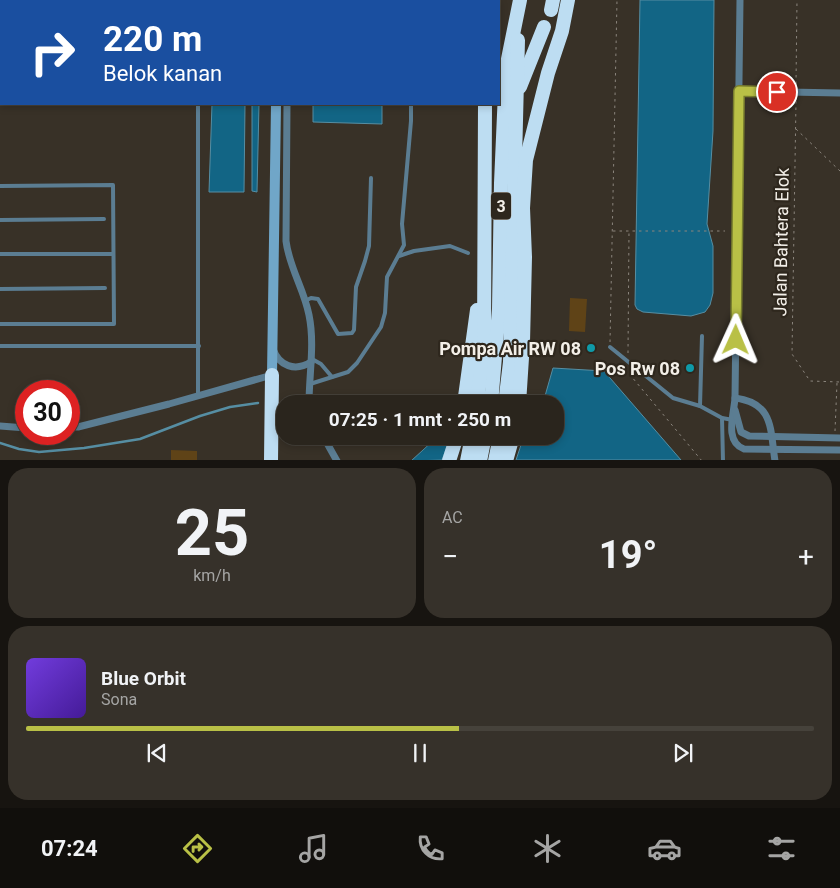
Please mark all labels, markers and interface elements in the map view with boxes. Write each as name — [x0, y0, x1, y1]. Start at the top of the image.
text: 220 m — [103, 19, 202, 60]
icon: right — [20, 20, 85, 85]
text: Belok kanan — [103, 61, 222, 86]
pin — [756, 71, 798, 113]
icon: arrive — [763, 78, 791, 106]
street label: Jalan Bahtera Elok — [769, 167, 793, 317]
road number: 3 — [491, 192, 511, 220]
position arrow — [709, 313, 761, 365]
place label: Pompa Air RW 08 — [439, 338, 581, 359]
marker: Pompa Air RW 08 — [585, 342, 597, 354]
place label: Pos Rw 08 — [595, 358, 680, 379]
marker: Pos Rw 08 — [684, 362, 696, 374]
speed limit sign: 30 — [15, 380, 80, 445]
text: 07:25 · 1 mnt · 250 m — [329, 408, 511, 431]
text: 25 — [175, 495, 249, 571]
text: AC — [442, 508, 463, 527]
text: 19° — [599, 533, 657, 577]
text: − — [442, 540, 458, 573]
text: + — [798, 540, 814, 573]
text: km/h — [193, 566, 231, 585]
text: Blue Orbit — [101, 667, 186, 690]
text: Sona — [101, 690, 137, 709]
icon: previous — [143, 739, 171, 767]
icon: pause — [406, 739, 434, 767]
icon: next — [669, 739, 697, 767]
icon: directions — [180, 831, 215, 866]
icon: music — [296, 831, 331, 866]
icon: phone — [413, 831, 448, 866]
icon: climate — [530, 831, 565, 866]
icon: car — [647, 831, 682, 866]
icon: filters — [764, 831, 799, 866]
text: 07:24 — [41, 836, 98, 861]

